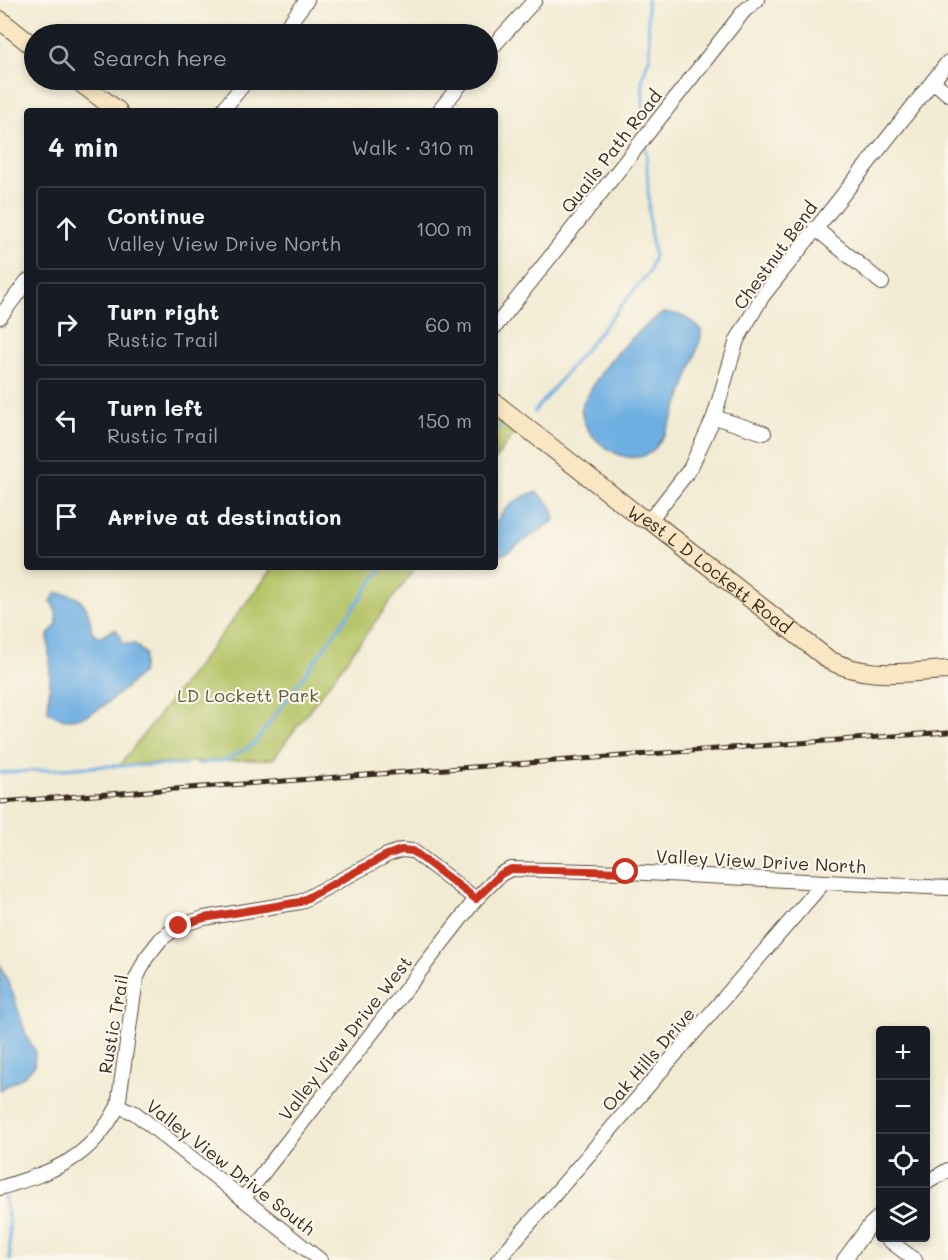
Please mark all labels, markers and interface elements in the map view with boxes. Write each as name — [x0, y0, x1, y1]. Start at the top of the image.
search box — [24, 24, 498, 90]
icon: search — [45, 41, 78, 74]
text: Search here — [93, 43, 227, 72]
street label: Quails Path Road — [555, 84, 667, 218]
text: 4 min — [48, 130, 118, 164]
text: Walk · 310 m — [351, 134, 474, 160]
street label: Chestnut Bend — [728, 196, 822, 314]
text: Continue — [107, 201, 205, 230]
icon: ahead — [50, 212, 83, 245]
text: 100 m — [416, 215, 472, 241]
text: Valley View Drive North — [107, 230, 341, 256]
text: Turn right — [107, 297, 219, 326]
icon: right — [50, 308, 83, 341]
text: 60 m — [425, 311, 472, 337]
text: Rustic Trail — [107, 326, 218, 352]
text: Turn left — [107, 393, 203, 422]
icon: left — [50, 404, 83, 437]
text: 150 m — [417, 407, 472, 433]
text: Rustic Trail — [107, 422, 218, 448]
icon: arrive — [50, 500, 83, 533]
street label: West L D Lockett Road — [623, 500, 797, 639]
text: Arrive at destination — [107, 502, 342, 531]
park label: LD Lockett Park — [177, 683, 319, 707]
street label: Valley View Drive North — [655, 844, 867, 878]
route start — [612, 858, 638, 884]
route end — [165, 912, 191, 938]
street label: Valley View Drive West — [273, 951, 417, 1125]
street label: Rustic Trail — [92, 973, 134, 1075]
street label: Oak Hills Drive — [596, 1002, 700, 1116]
map controls — [876, 1026, 930, 1242]
button: + — [876, 1026, 930, 1080]
button: − — [876, 1080, 930, 1134]
street label: Valley View Drive South — [142, 1093, 320, 1241]
button: locate — [876, 1134, 930, 1188]
button: layers — [876, 1188, 930, 1242]

